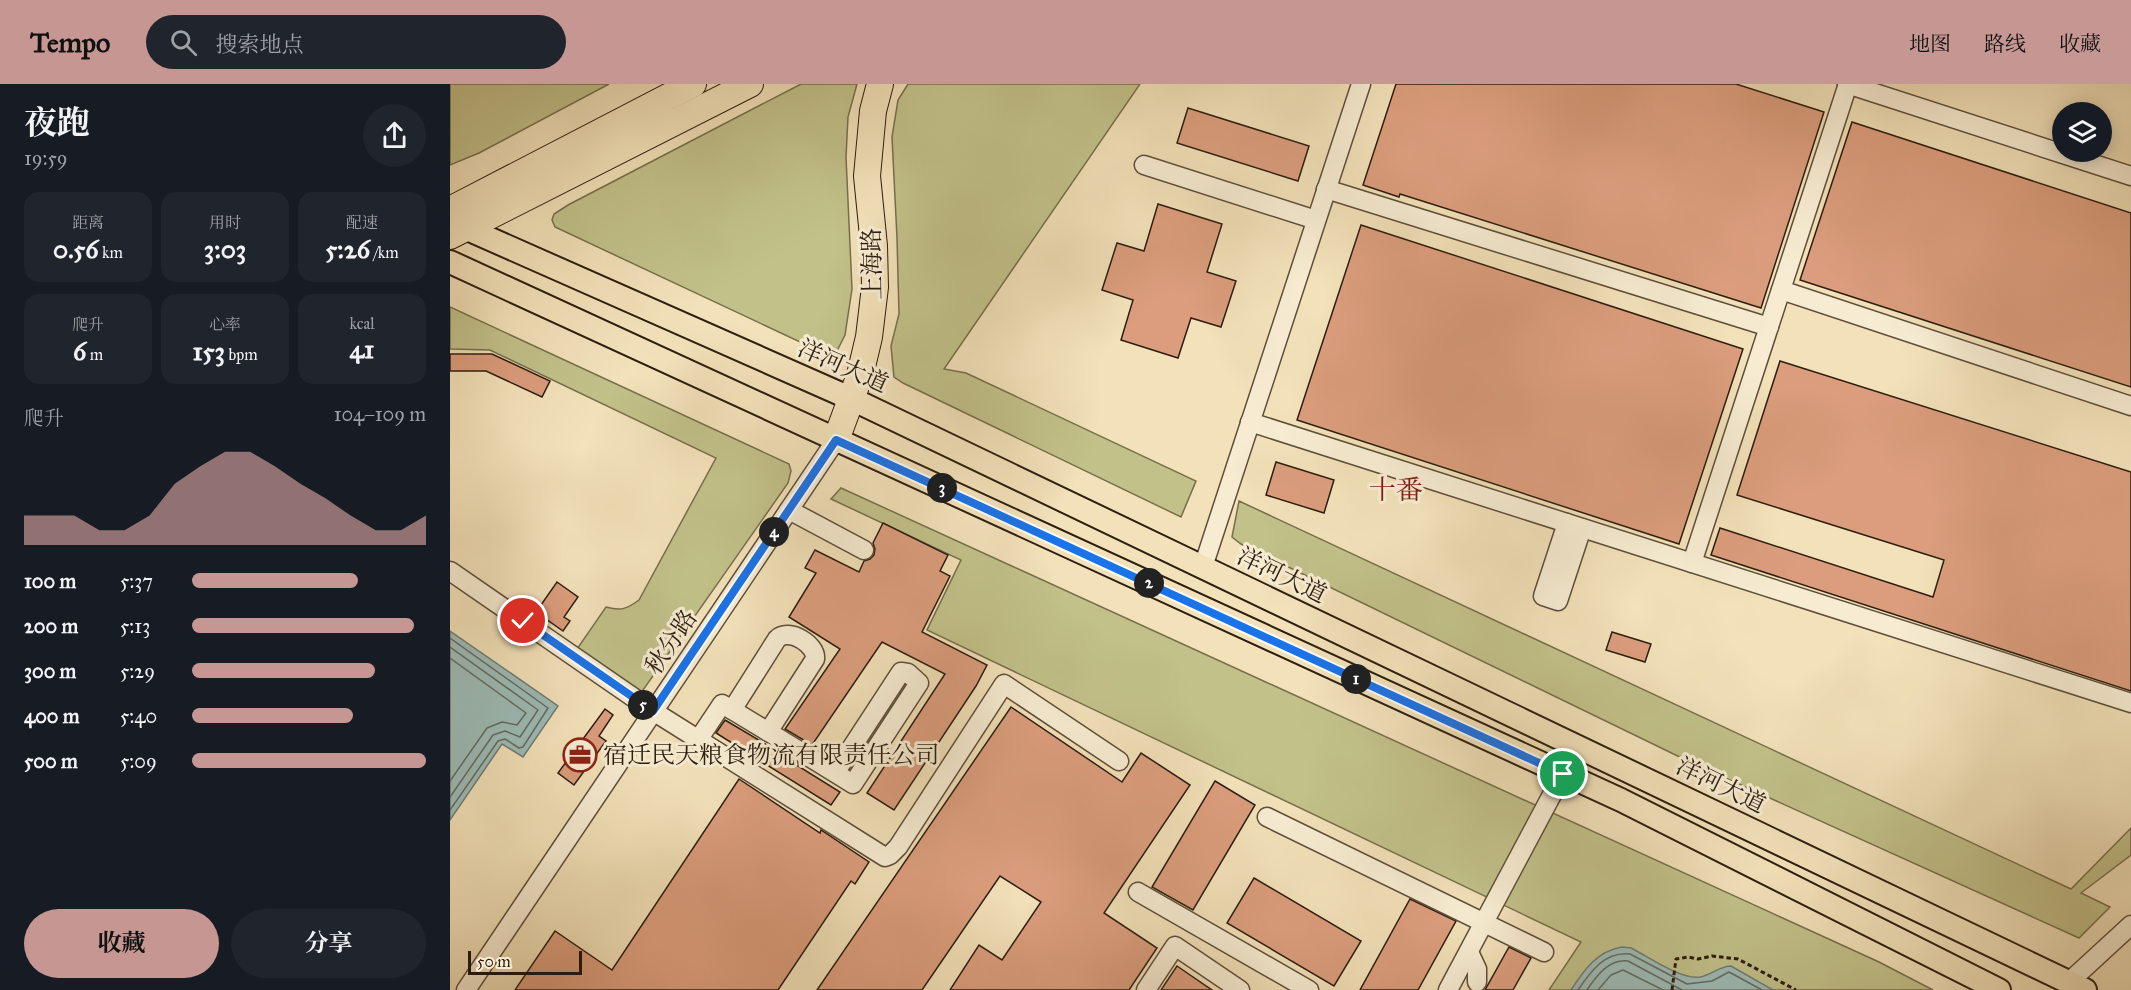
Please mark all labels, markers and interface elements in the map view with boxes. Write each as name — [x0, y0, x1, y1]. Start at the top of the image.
search box — [146, 15, 566, 69]
text: Tempo — [30, 25, 110, 60]
icon: search — [167, 26, 200, 59]
text: 搜索地点 — [215, 31, 303, 58]
text: 地图 — [1909, 31, 1951, 57]
text: 路线 — [1984, 31, 2026, 57]
text: 收藏 — [2059, 31, 2101, 57]
map controls — [2052, 102, 2112, 162]
button: layers — [2052, 102, 2112, 162]
text: 夜跑 — [24, 103, 90, 143]
button: share — [363, 104, 426, 167]
text: 19:59 — [24, 146, 68, 170]
text: 距离 — [72, 213, 104, 232]
text: 用时 — [209, 213, 241, 232]
text: 配速 — [346, 213, 378, 232]
street label: 上海路 — [856, 228, 888, 300]
text: 0.56 — [53, 233, 99, 265]
text: 3:03 — [204, 233, 246, 265]
text: 5:26 — [325, 233, 370, 265]
text: km — [99, 243, 123, 262]
text: /km — [370, 243, 399, 262]
text: kcal — [349, 314, 375, 333]
text: 爬升 — [72, 315, 104, 334]
text: 心率 — [209, 315, 241, 334]
text: 41 — [350, 333, 374, 365]
street label: 洋河大道 — [793, 333, 893, 399]
text: 6 — [73, 335, 86, 367]
text: 153 — [192, 335, 225, 367]
text: m — [86, 345, 103, 364]
text: bpm — [225, 345, 258, 364]
text: 104–109 m — [334, 402, 426, 426]
text: 爬升 — [24, 406, 64, 430]
pin: 3 — [927, 473, 957, 503]
district label: 十番 — [1369, 473, 1423, 506]
text: 3 — [939, 478, 945, 497]
pin: 4 — [759, 517, 789, 547]
text: 4 — [770, 522, 778, 541]
street label: 洋河大道 — [1232, 540, 1332, 610]
pin: 2 — [1134, 568, 1164, 598]
text: 100 m — [24, 569, 76, 593]
text: 5:37 — [120, 569, 153, 593]
text: 2 — [1145, 573, 1153, 592]
pin — [497, 595, 548, 646]
icon: check — [506, 604, 539, 637]
street label: 秋分路 — [638, 604, 704, 680]
text: 200 m — [24, 614, 78, 638]
text: 5:13 — [120, 614, 150, 638]
text: 300 m — [24, 659, 76, 683]
text: 5:29 — [120, 659, 155, 683]
pin: 1 — [1341, 664, 1371, 694]
text: 1 — [1353, 669, 1359, 688]
pin: 5 — [628, 690, 658, 720]
text: 5 — [639, 695, 647, 714]
text: 400 m — [24, 704, 80, 728]
text: 5:40 — [120, 704, 157, 728]
office icon: 宿迁民天粮食物流有限责任公司 — [562, 737, 598, 773]
place label: 宿迁民天粮食物流有限责任公司 — [603, 740, 939, 770]
pin — [1537, 748, 1588, 799]
text: 500 m — [24, 749, 78, 773]
text: 5:09 — [120, 749, 157, 773]
street label: 洋河大道 — [1671, 750, 1771, 820]
icon: arrive — [1546, 757, 1579, 790]
button: 收藏 — [24, 909, 219, 978]
button: 分享 — [231, 909, 426, 978]
scale bar — [468, 948, 582, 976]
text: 50 m — [477, 952, 511, 971]

